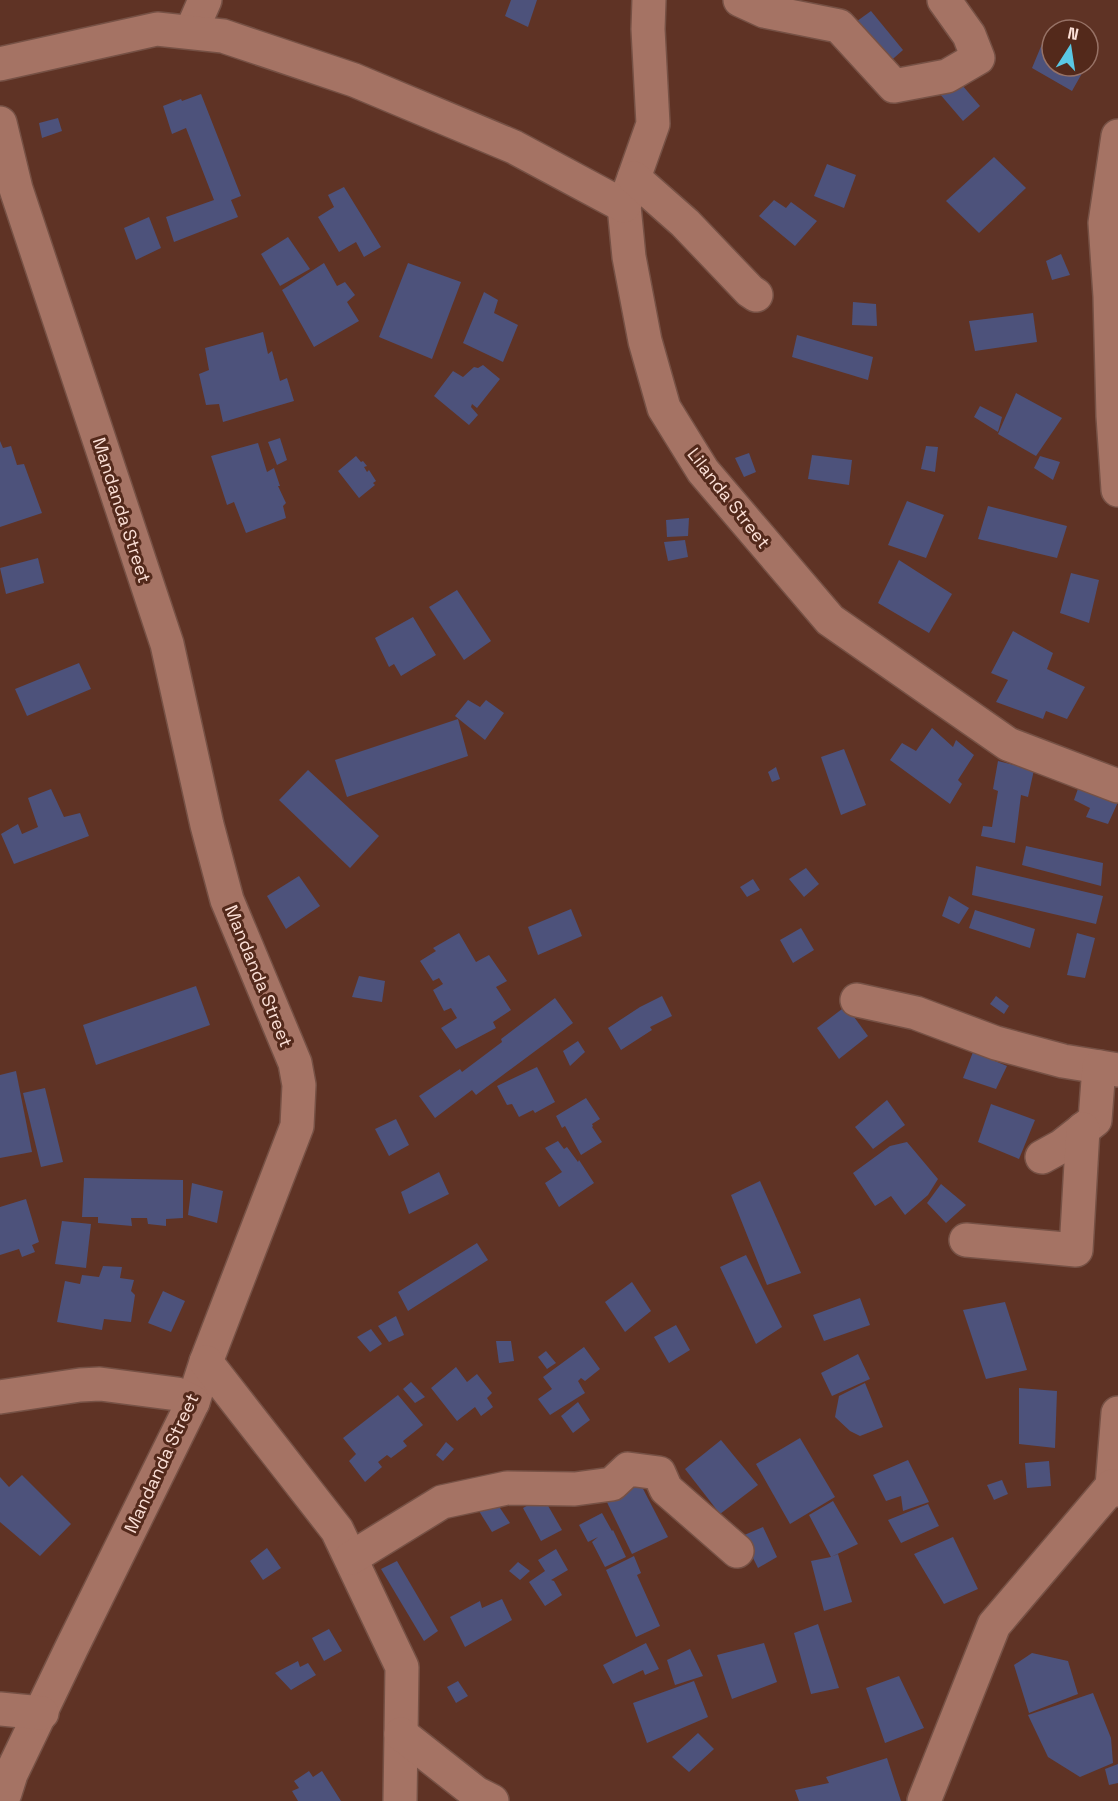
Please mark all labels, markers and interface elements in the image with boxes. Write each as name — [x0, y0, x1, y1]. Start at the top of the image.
north arrow — [1040, 18, 1100, 78]
text: N — [1066, 22, 1080, 45]
street label: Mandanda Street — [88, 434, 156, 586]
street label: Lilanda Street — [683, 443, 775, 553]
street label: Mandanda Street — [220, 901, 298, 1051]
street label: Mandanda Street — [119, 1389, 203, 1537]

